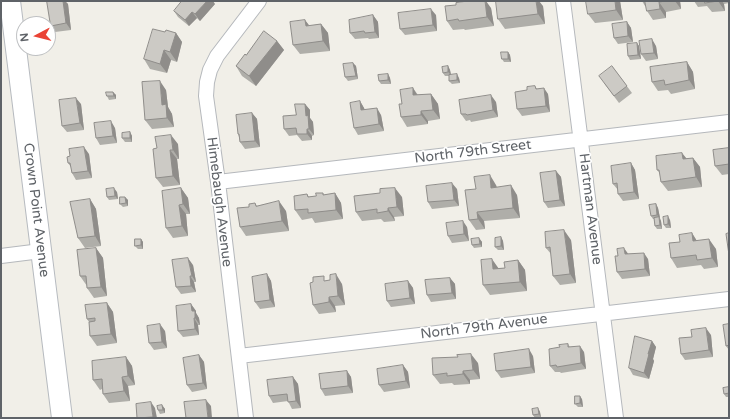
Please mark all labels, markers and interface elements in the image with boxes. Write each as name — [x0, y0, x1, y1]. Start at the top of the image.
north arrow — [16, 16, 56, 56]
text: N — [18, 32, 32, 43]
street label: Himebaugh Avenue — [203, 136, 235, 268]
street label: North 79th Street — [414, 137, 532, 167]
street label: Crown Point Avenue — [19, 142, 53, 278]
street label: Hartman Avenue — [575, 152, 605, 266]
street label: North 79th Avenue — [420, 311, 548, 343]

